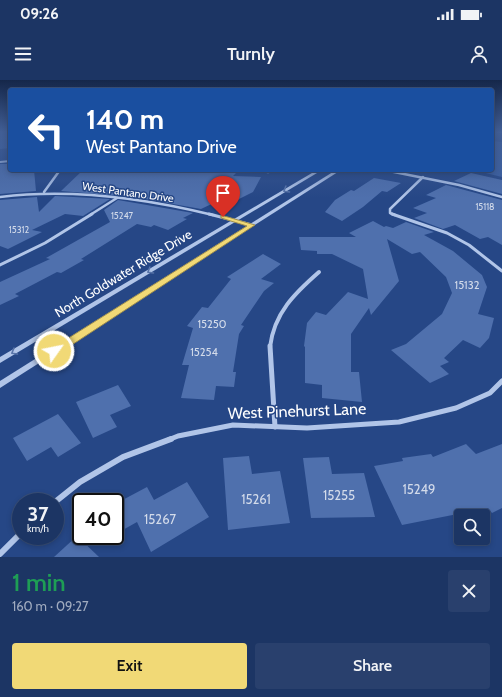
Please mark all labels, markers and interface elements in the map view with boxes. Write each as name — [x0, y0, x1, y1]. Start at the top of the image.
text: 09:26 — [20, 5, 59, 23]
icon: menu — [12, 43, 34, 65]
text: Turnly — [227, 43, 275, 65]
icon: person — [468, 43, 490, 65]
text: 140 m — [86, 102, 164, 136]
icon: left — [20, 104, 72, 156]
text: West Pantano Drive — [86, 136, 237, 158]
pin — [206, 176, 240, 217]
street label: West Pantano Drive — [81, 179, 175, 205]
icon: arrive — [212, 182, 234, 204]
one-way arrow — [283, 185, 290, 192]
house number: 15118 — [475, 201, 495, 212]
house number: 15247 — [111, 210, 134, 221]
house number: 15312 — [9, 224, 29, 235]
street label: North Goldwater Ridge Drive — [52, 226, 195, 320]
one-way arrow — [147, 266, 154, 273]
house number: 15132 — [455, 278, 480, 292]
house number: 15250 — [198, 317, 227, 331]
position arrow — [33, 330, 75, 372]
house number: 15254 — [190, 345, 218, 359]
one-way arrow — [11, 347, 19, 354]
street label: West Pinehurst Lane — [227, 399, 367, 423]
house number: 15249 — [403, 481, 435, 497]
house number: 15255 — [323, 487, 355, 503]
house number: 15261 — [241, 491, 271, 507]
speed limit sign: 40 — [72, 493, 124, 545]
text: 37 — [28, 502, 48, 526]
map controls — [454, 509, 490, 545]
button: search — [454, 509, 490, 545]
house number: 15267 — [144, 511, 176, 527]
text: km/h — [27, 522, 49, 535]
text: 1 min — [12, 568, 66, 597]
button: close — [448, 570, 490, 612]
text: 160 m · 09:27 — [12, 598, 88, 614]
button: Exit — [12, 643, 247, 689]
button: Share — [255, 643, 490, 689]

